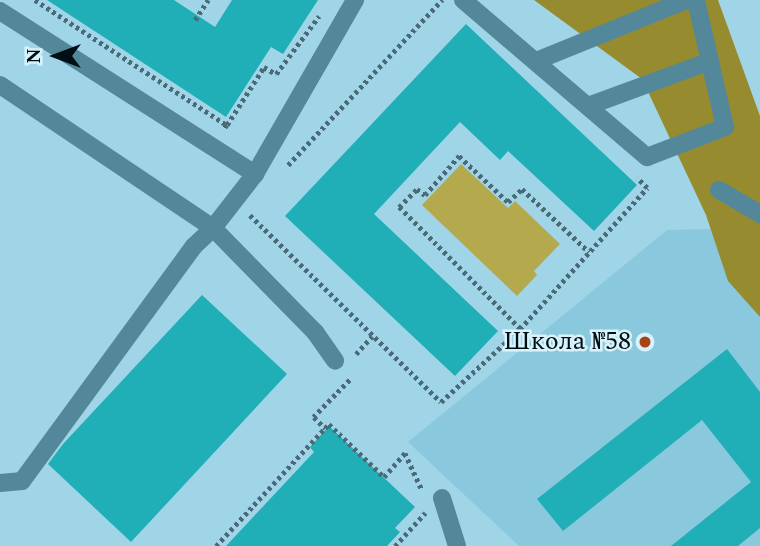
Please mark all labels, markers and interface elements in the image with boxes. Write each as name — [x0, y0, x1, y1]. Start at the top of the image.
north arrow — [21, 21, 91, 91]
text: N — [20, 48, 49, 64]
place label: Школа №58 — [503, 326, 631, 358]
marker: Школа №58 — [637, 334, 653, 350]

